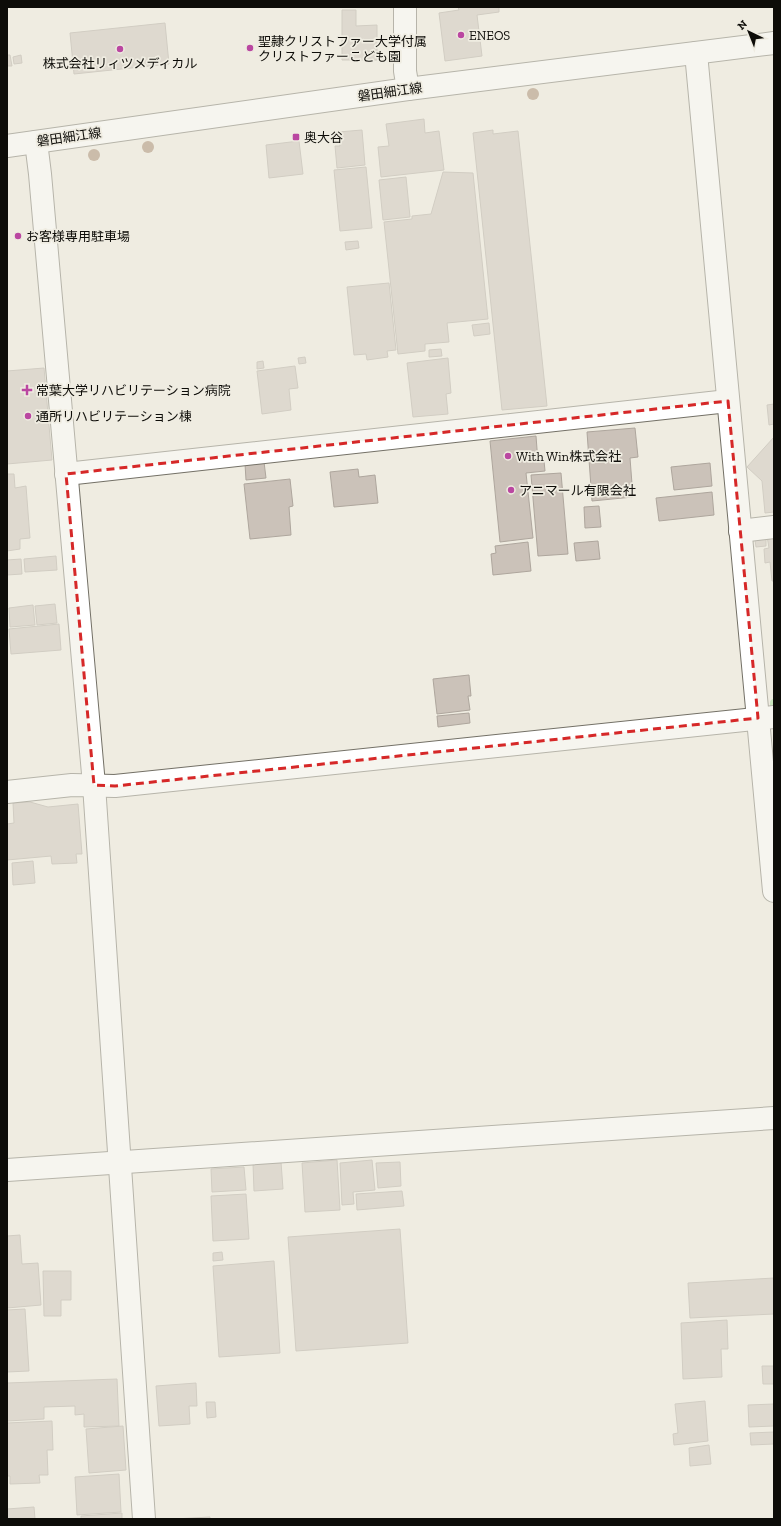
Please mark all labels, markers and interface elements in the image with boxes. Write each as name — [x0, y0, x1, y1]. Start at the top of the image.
north arrow — [729, 12, 769, 52]
text: N — [735, 17, 750, 33]
place label: ENEOS — [469, 28, 510, 43]
marker: ENEOS — [456, 30, 466, 40]
place label: 聖隷クリストファー大学付属 クリストファーこども園 — [258, 34, 427, 64]
marker: 聖隷クリストファー大学付属 クリストファーこども園 — [245, 43, 255, 53]
marker: 株式会社リィツメディカル — [115, 44, 125, 54]
place label: 株式会社リィツメディカル — [42, 56, 198, 71]
street label: 磐田細江線 — [357, 80, 423, 104]
street label: 磐田細江線 — [36, 125, 102, 149]
place label: 奥大谷 — [304, 130, 343, 145]
marker: 奥大谷 — [291, 132, 301, 142]
place label: お客様専用駐車場 — [26, 229, 130, 244]
marker: お客様専用駐車場 — [13, 231, 23, 241]
place label: 常葉大学リハビリテーション病院 — [36, 383, 231, 398]
marker: 常葉大学リハビリテーション病院 — [21, 384, 33, 396]
place label: 通所リハビリテーション棟 — [36, 409, 192, 424]
marker: 通所リハビリテーション棟 — [23, 411, 33, 421]
place label: With Win株式会社 — [516, 449, 621, 464]
marker: With Win株式会社 — [503, 451, 513, 461]
place label: アニマール有限会社 — [519, 483, 636, 498]
marker: アニマール有限会社 — [506, 485, 516, 495]

